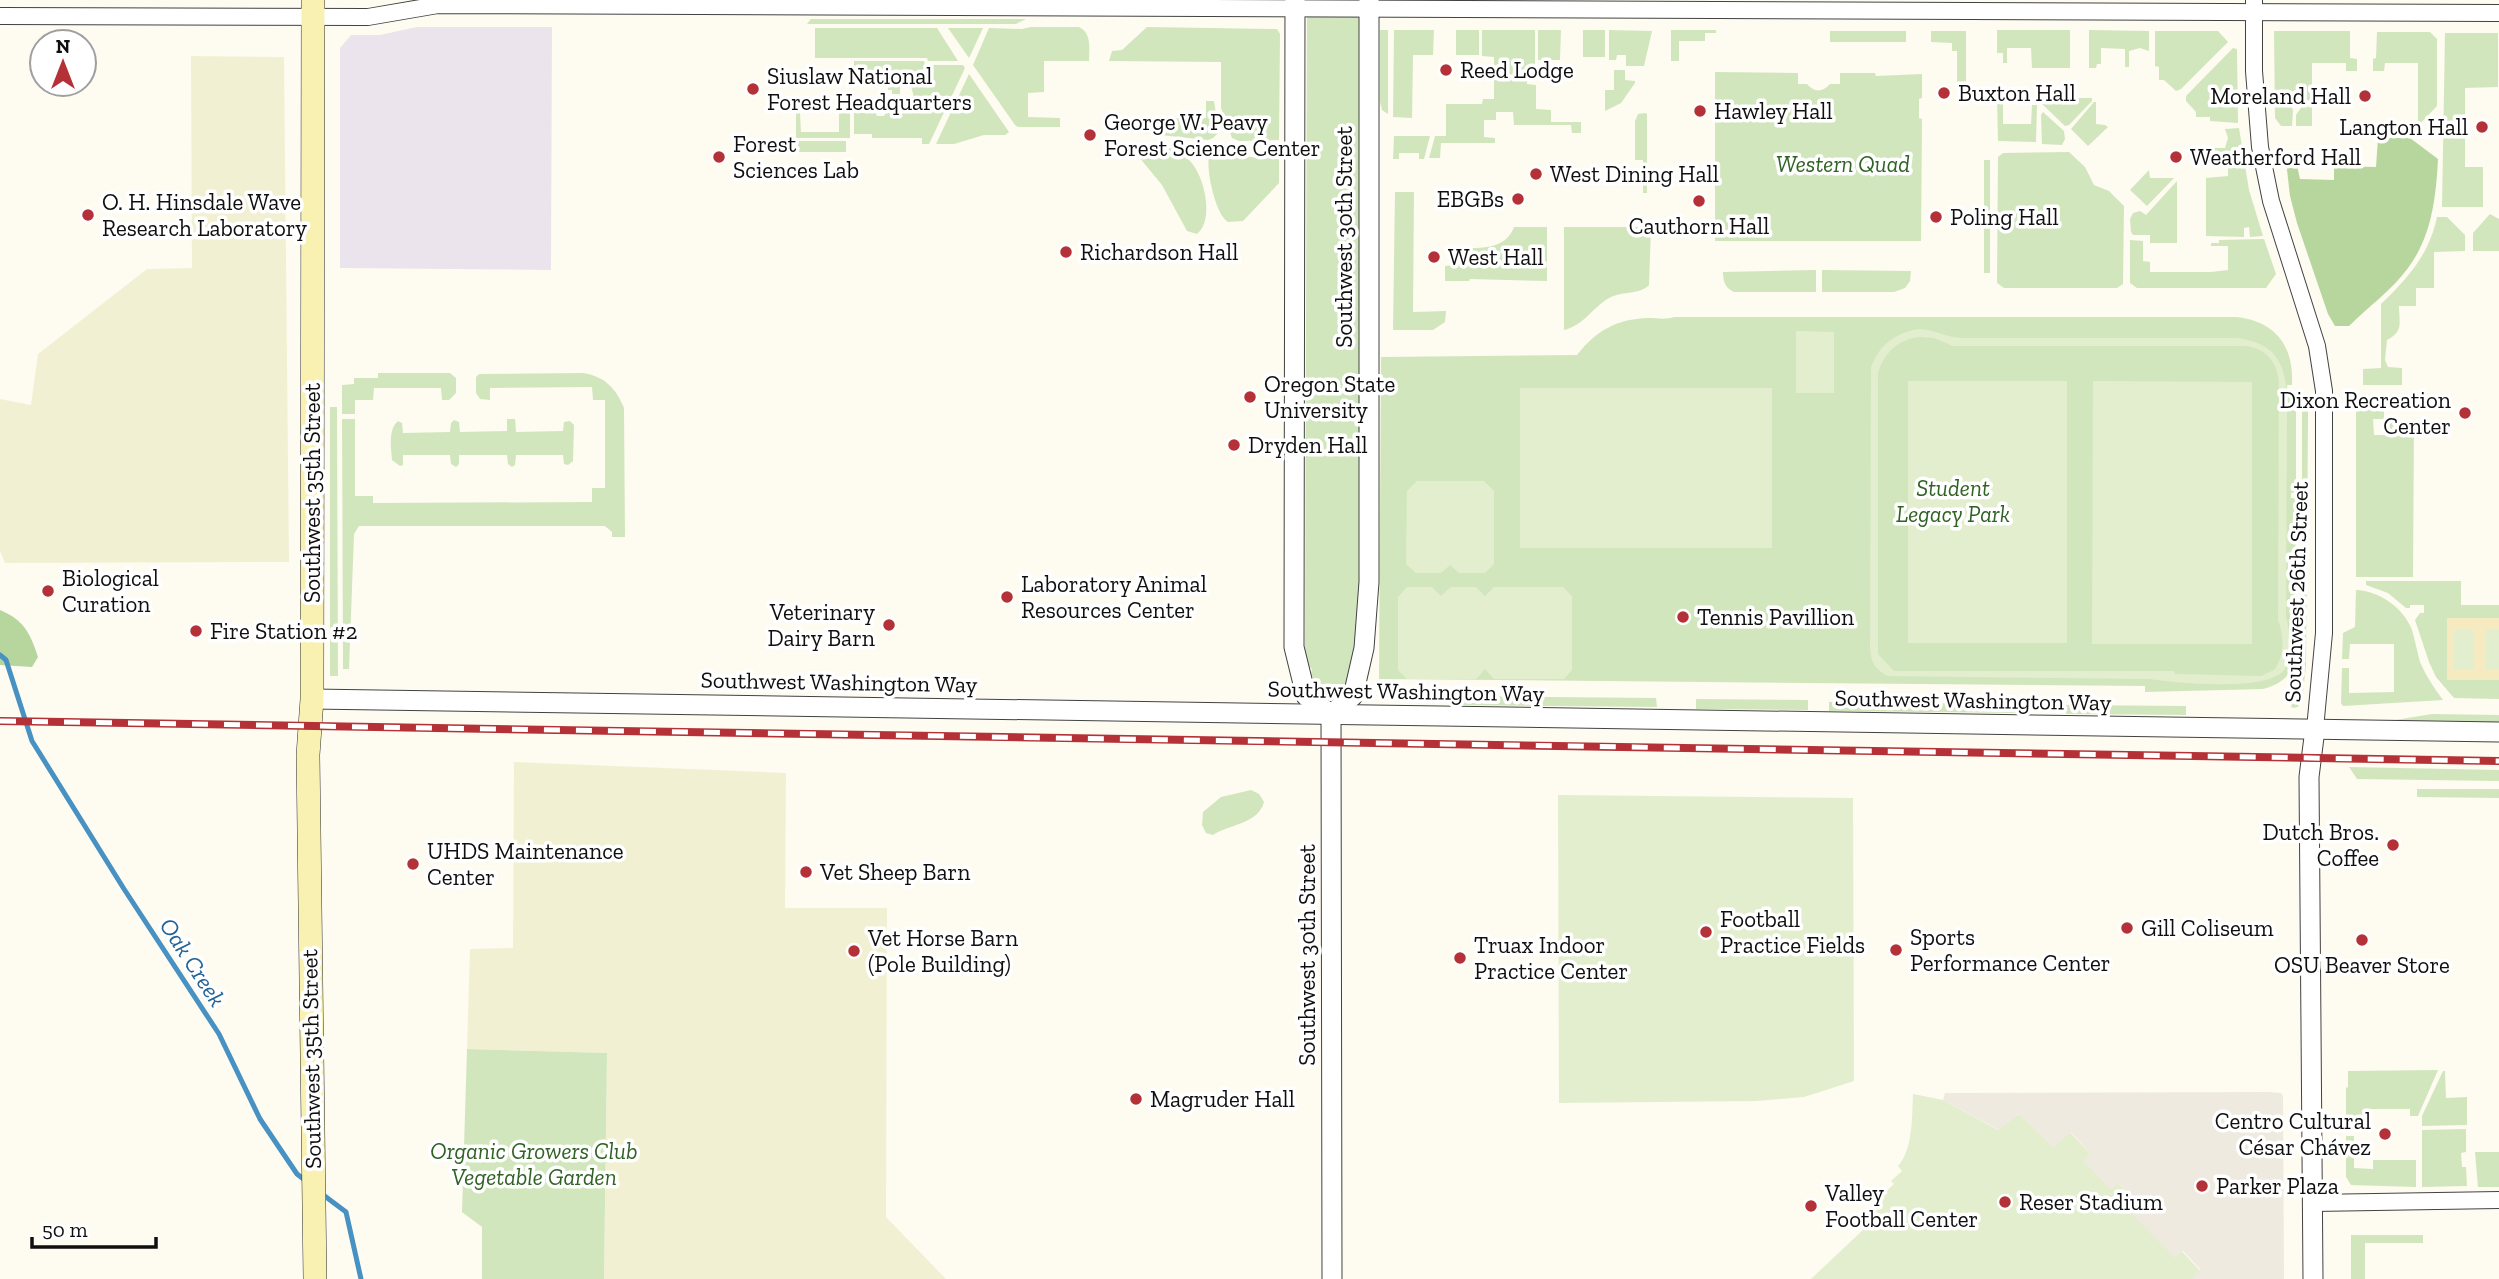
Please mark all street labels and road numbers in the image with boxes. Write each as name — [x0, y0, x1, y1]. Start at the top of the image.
street label: Southwest 30th Street — [1330, 126, 1358, 348]
street label: Southwest 35th Street — [298, 383, 326, 603]
street label: Southwest 26th Street — [2278, 481, 2314, 703]
street label: Southwest Washington Way — [700, 666, 978, 698]
street label: Southwest Washington Way — [1267, 675, 1545, 707]
street label: Southwest Washington Way — [1834, 684, 2112, 716]
street label: Southwest 30th Street — [1293, 844, 1321, 1066]
street label: Southwest 35th Street — [295, 948, 327, 1169]

